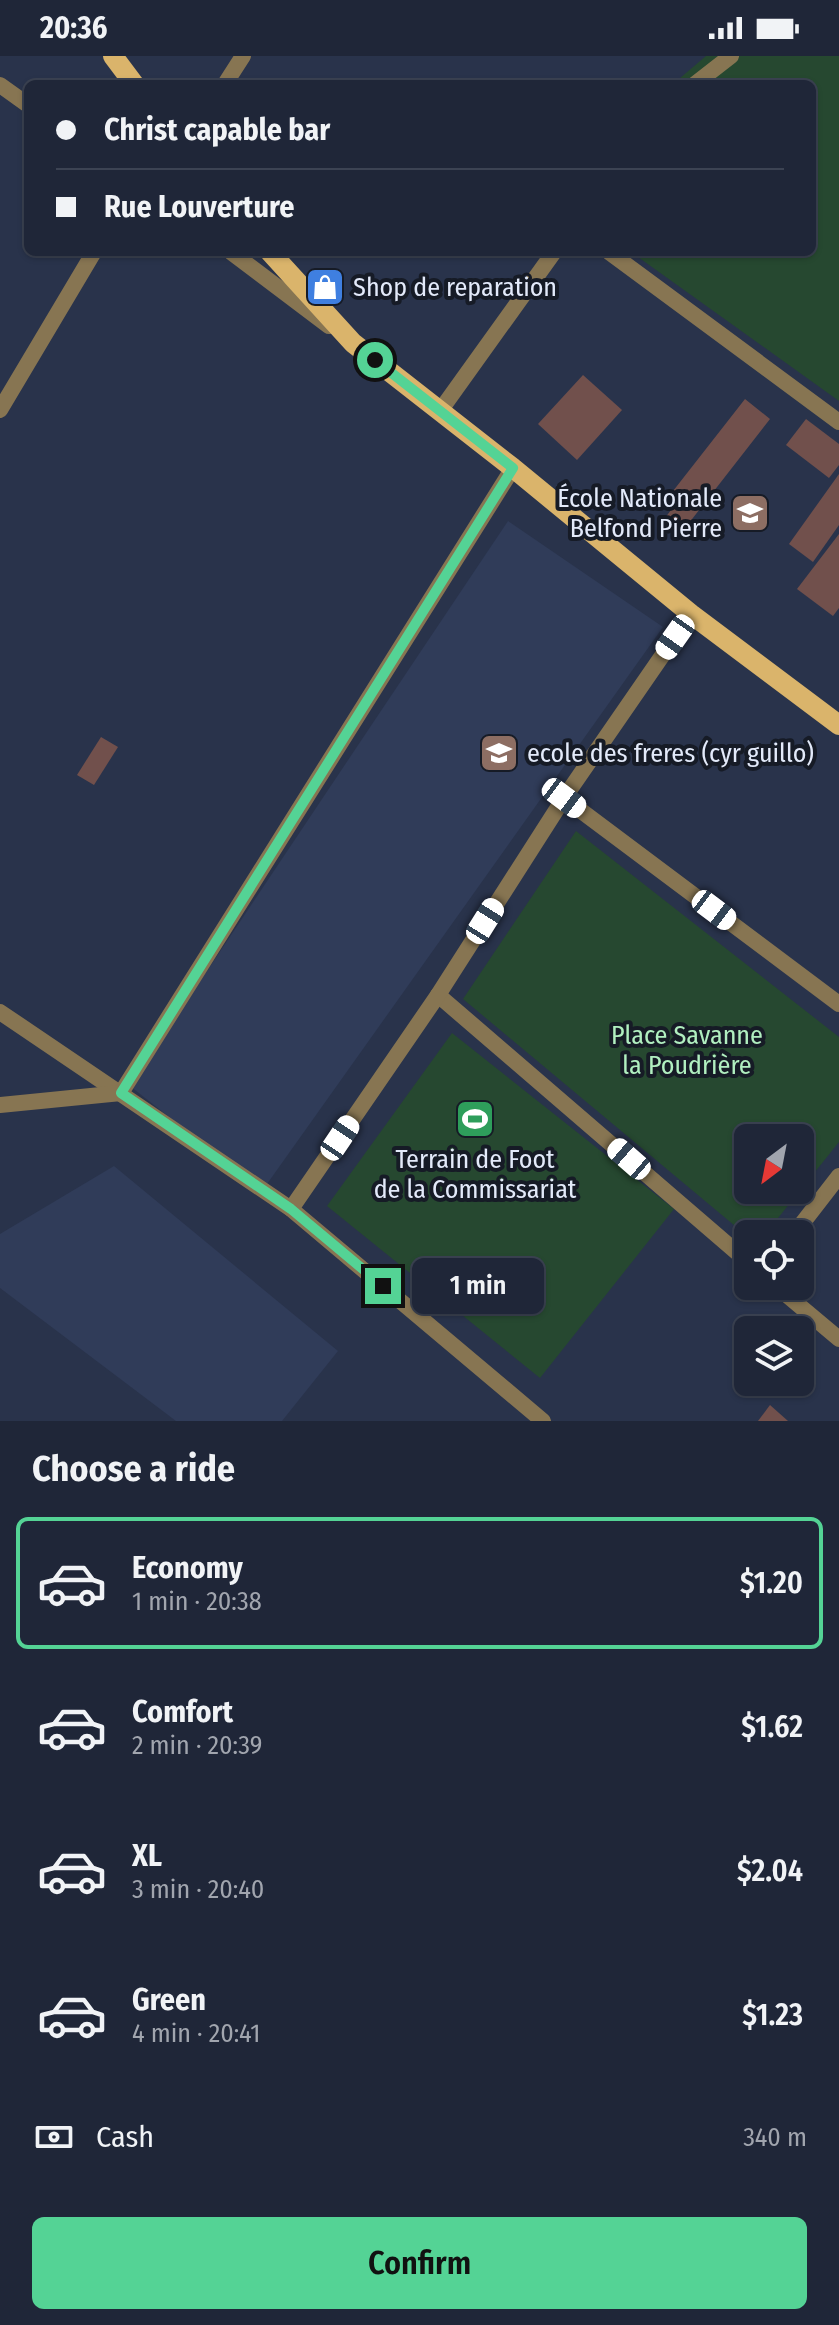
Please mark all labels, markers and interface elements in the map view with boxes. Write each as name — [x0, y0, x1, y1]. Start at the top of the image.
text: 20:36 — [40, 10, 108, 46]
text: Christ capable bar — [104, 112, 330, 148]
text: Rue Louverture — [104, 189, 294, 225]
shop icon: Shop de reparation — [304, 266, 346, 308]
place label: Shop de reparation — [353, 272, 557, 303]
route start — [357, 342, 393, 378]
place label: École Nationale Belfond Pierre — [557, 483, 722, 544]
school or university icon: École Nationale Belfond Pierre — [729, 492, 771, 534]
car — [651, 610, 699, 664]
school or university icon: ecole des freres (cyr guillo) — [478, 732, 520, 774]
place label: ecole des freres (cyr guillo) — [527, 738, 814, 769]
car — [538, 774, 590, 822]
car — [688, 886, 740, 934]
car — [462, 894, 508, 948]
park label: Place Savanne la Poudrière — [611, 1020, 763, 1081]
sports icon: Terrain de Foot de la Commissariat — [454, 1098, 496, 1140]
car — [317, 1111, 363, 1165]
north arrow — [734, 1124, 814, 1204]
map controls — [734, 1124, 814, 1396]
car — [603, 1134, 655, 1184]
place label: Terrain de Foot de la Commissariat — [374, 1144, 577, 1205]
button: locate — [734, 1220, 814, 1300]
callout: 1 min — [411, 1258, 543, 1314]
route end — [365, 1268, 401, 1304]
text: 1 min — [450, 1270, 506, 1301]
button: layers — [734, 1316, 814, 1396]
text: Choose a ride — [32, 1447, 235, 1491]
icon: car — [36, 1547, 108, 1619]
text: Economy — [132, 1550, 243, 1586]
text: $1.20 — [740, 1565, 803, 1601]
text: 1 min · 20:38 — [132, 1586, 262, 1617]
icon: car — [36, 1691, 108, 1763]
text: Comfort — [132, 1694, 233, 1730]
text: $1.62 — [741, 1709, 803, 1745]
text: 2 min · 20:39 — [132, 1730, 262, 1761]
icon: car — [36, 1835, 108, 1907]
text: XL — [132, 1838, 162, 1874]
text: $2.04 — [737, 1853, 803, 1889]
text: 3 min · 20:40 — [132, 1874, 264, 1905]
icon: car — [36, 1979, 108, 2051]
text: Green — [132, 1982, 206, 2018]
text: $1.23 — [742, 1997, 803, 2033]
text: 4 min · 20:41 — [132, 2018, 260, 2049]
icon: cash — [32, 2115, 76, 2159]
text: Cash — [96, 2119, 154, 2155]
text: 340 m — [743, 2122, 807, 2153]
button: Confirm — [32, 2217, 807, 2309]

